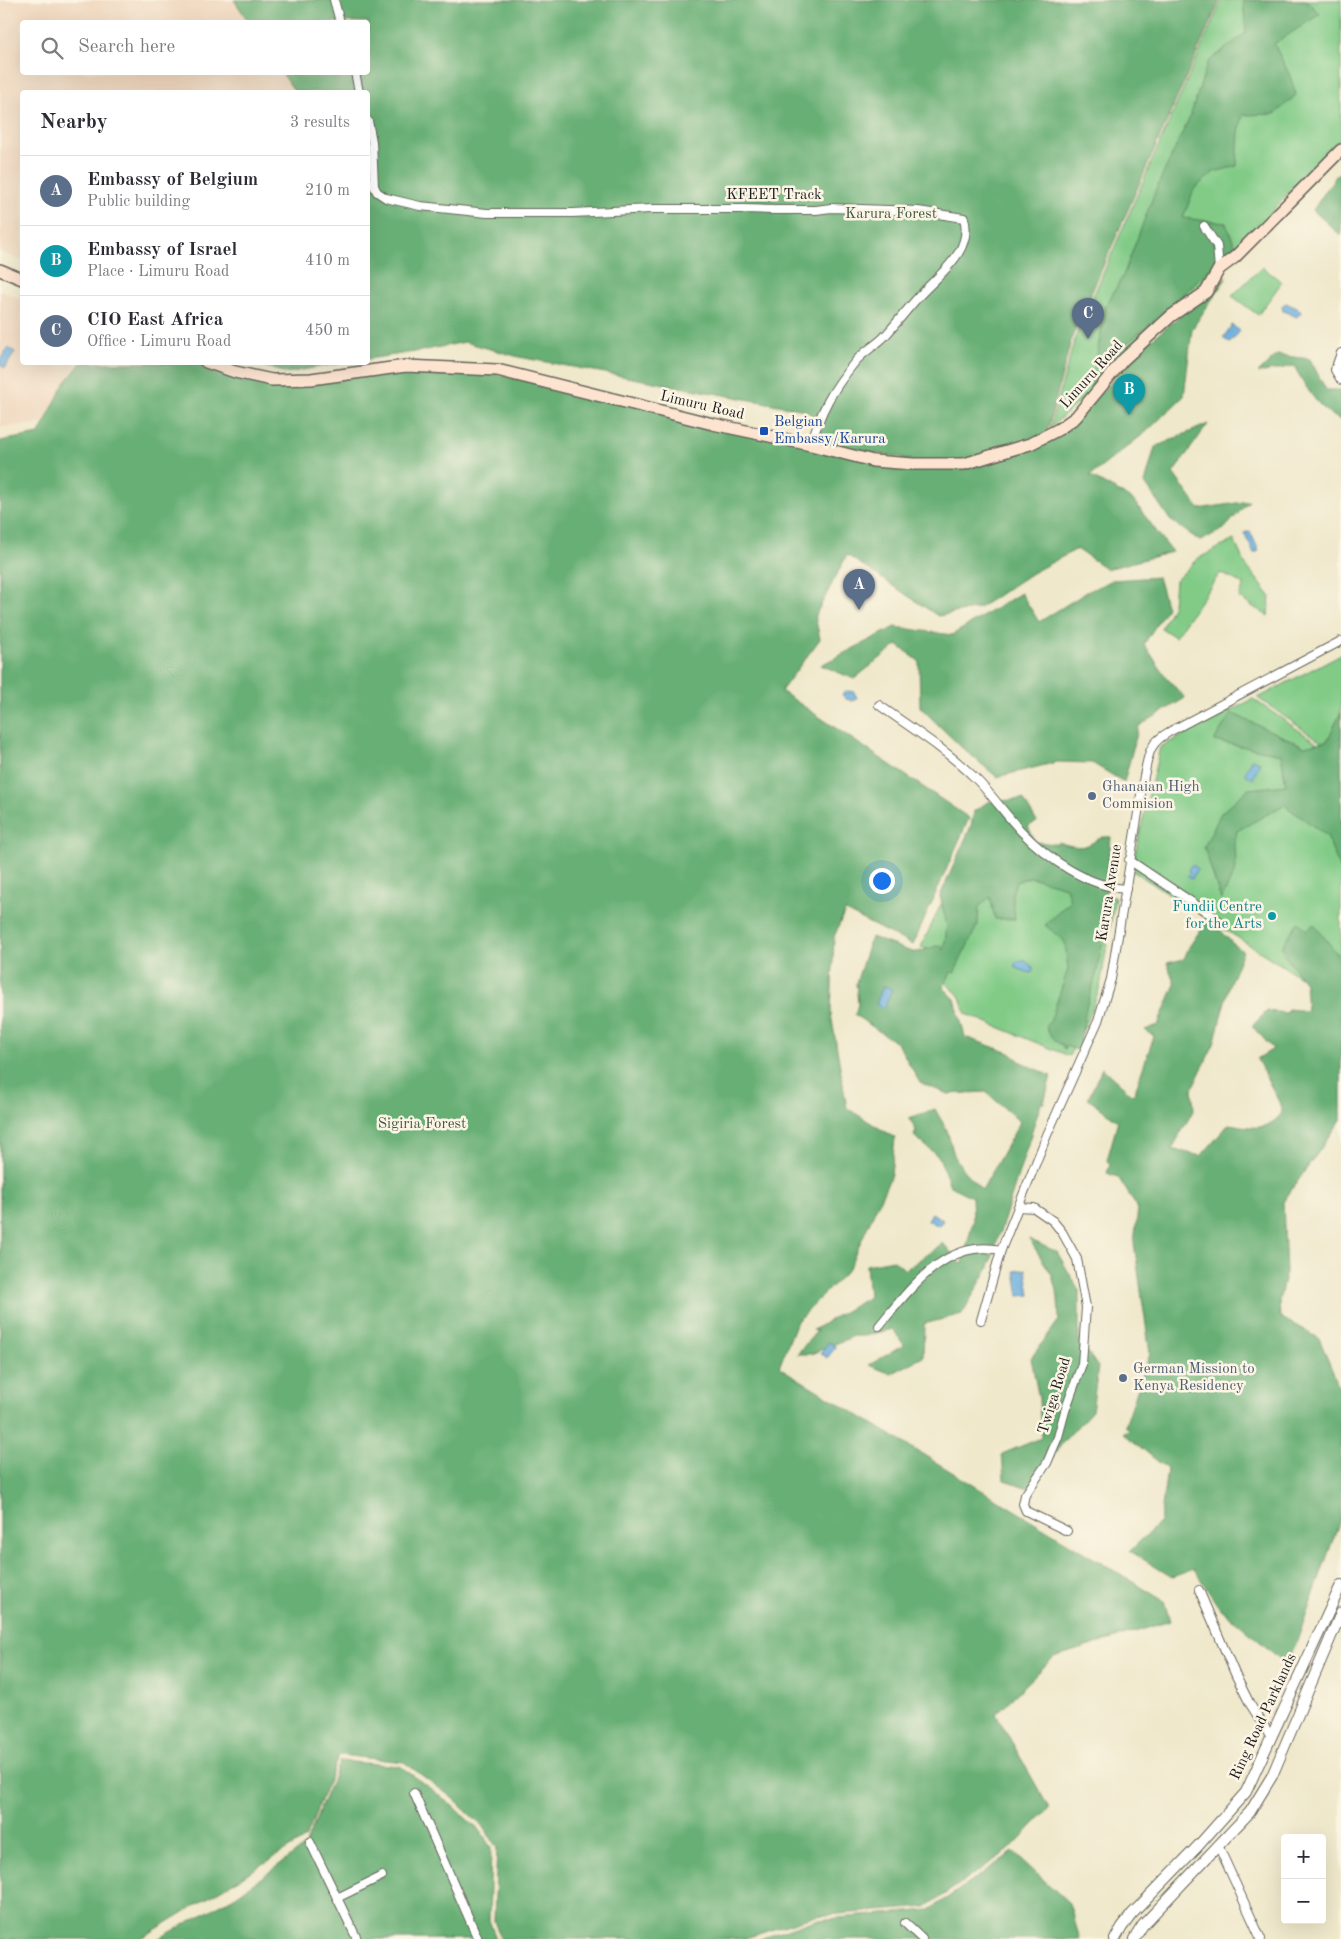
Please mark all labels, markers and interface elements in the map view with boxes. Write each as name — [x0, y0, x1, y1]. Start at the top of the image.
search box — [20, 20, 370, 75]
icon: search — [38, 34, 66, 62]
text: Search here — [78, 38, 175, 57]
text: Nearby — [40, 112, 108, 133]
text: 3 results — [290, 115, 350, 131]
text: Embassy of Belgium — [87, 171, 258, 190]
text: A — [50, 183, 62, 199]
text: 210 m — [305, 183, 350, 199]
street label: KFEET Track — [726, 188, 822, 203]
text: Public building — [87, 194, 190, 210]
park label: Karura Forest — [845, 207, 937, 222]
text: Embassy of Israel — [87, 241, 237, 260]
text: B — [50, 253, 62, 269]
text: 410 m — [305, 253, 350, 269]
text: Place · Limuru Road — [87, 264, 229, 280]
pin: C — [1072, 298, 1104, 339]
text: CIO East Africa — [87, 311, 223, 330]
text: C — [51, 323, 61, 339]
text: 450 m — [305, 323, 350, 339]
text: Office · Limuru Road — [87, 334, 231, 350]
street label: Limuru Road — [1058, 338, 1126, 412]
pin: B — [1113, 374, 1145, 415]
street label: Limuru Road — [659, 389, 746, 423]
place label: Belgian Embassy/Karura — [774, 415, 886, 447]
marker: Belgian Embassy/Karura — [758, 425, 770, 437]
pin: A — [843, 569, 875, 610]
place label: Ghanaian High Commision — [1102, 780, 1200, 812]
marker: Ghanaian High Commision — [1086, 790, 1098, 802]
street label: Karura Avenue — [1095, 843, 1125, 943]
your location — [869, 868, 895, 894]
place label: Fundii Centre for the Arts — [1172, 900, 1262, 932]
marker: Fundii Centre for the Arts — [1266, 910, 1278, 922]
park label: Sigiria Forest — [378, 1117, 466, 1132]
street label: Twiga Road — [1036, 1356, 1074, 1436]
place label: German Mission to Kenya Residency — [1133, 1362, 1255, 1394]
marker: German Mission to Kenya Residency — [1117, 1372, 1129, 1384]
street label: Ring Road Parklands — [1228, 1651, 1300, 1783]
map controls — [1281, 1834, 1326, 1924]
button: + — [1281, 1834, 1326, 1879]
button: − — [1281, 1879, 1326, 1924]

